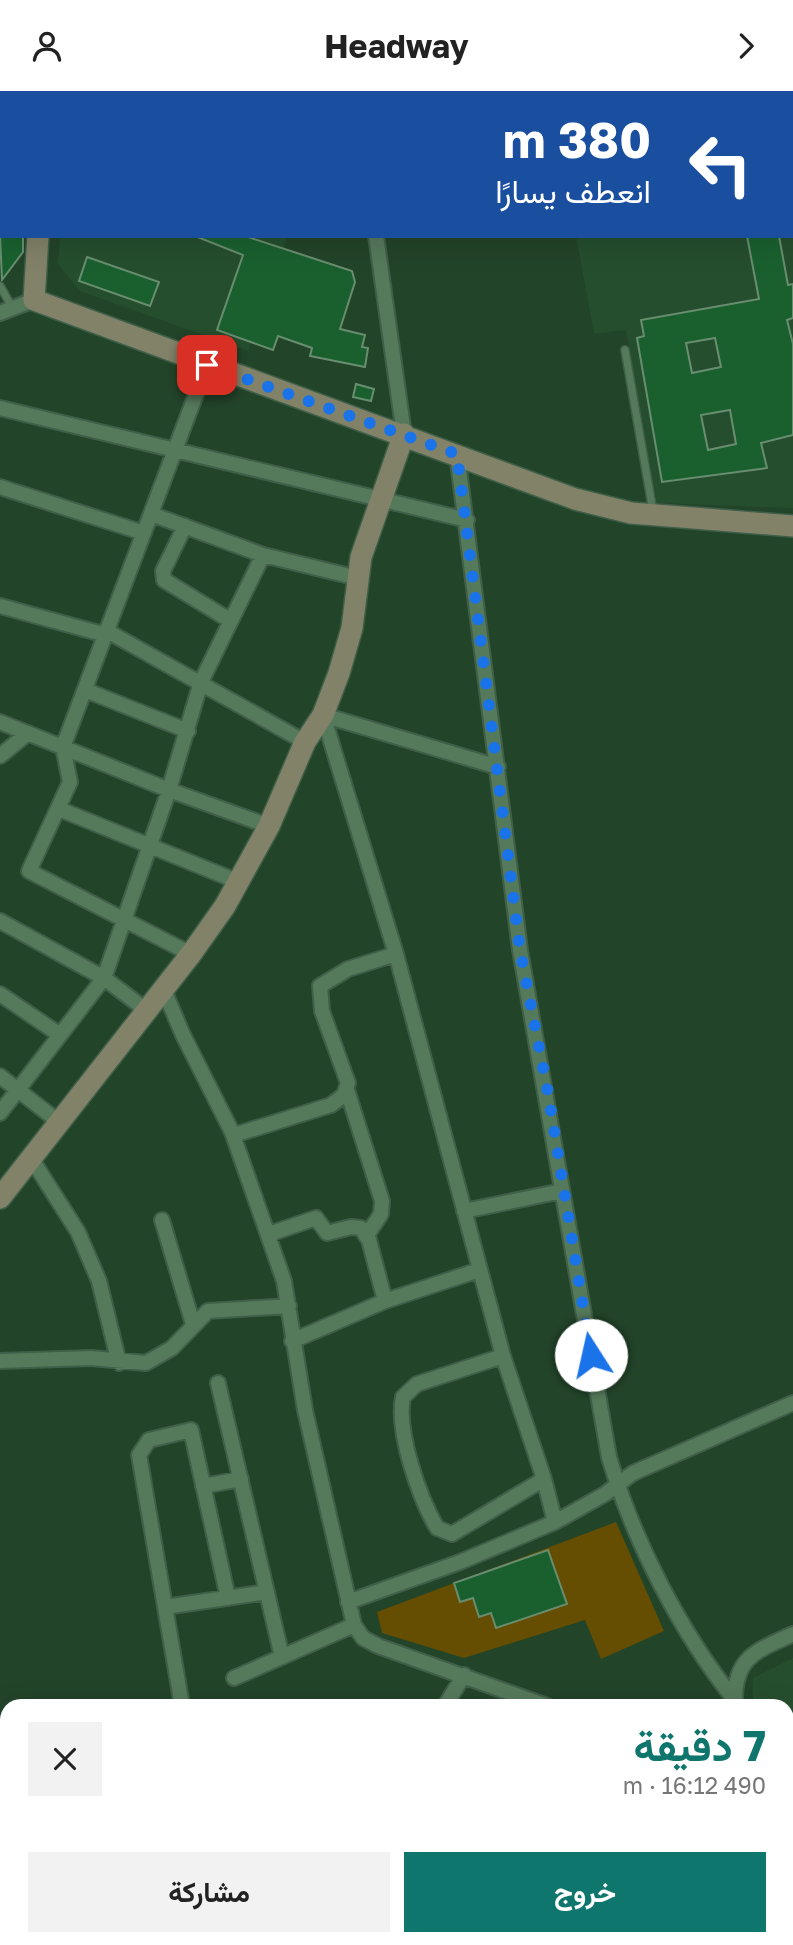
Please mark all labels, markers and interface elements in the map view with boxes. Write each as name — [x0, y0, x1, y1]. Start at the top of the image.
icon: person — [28, 27, 66, 65]
text: Headway — [324, 27, 469, 65]
icon: forward — [727, 27, 765, 65]
text: 380 m — [503, 110, 651, 169]
icon: left — [675, 119, 766, 210]
text: انعطف يسارًا — [495, 172, 651, 210]
pin — [177, 335, 237, 395]
icon: arrive — [188, 346, 226, 384]
position arrow — [554, 1318, 628, 1392]
text: 7 دقيقة — [634, 1720, 766, 1770]
button: close — [28, 1722, 102, 1796]
text: 490 m · 16:12 — [623, 1771, 766, 1799]
button: مشاركة — [28, 1852, 390, 1932]
button: خروج — [404, 1852, 766, 1932]

